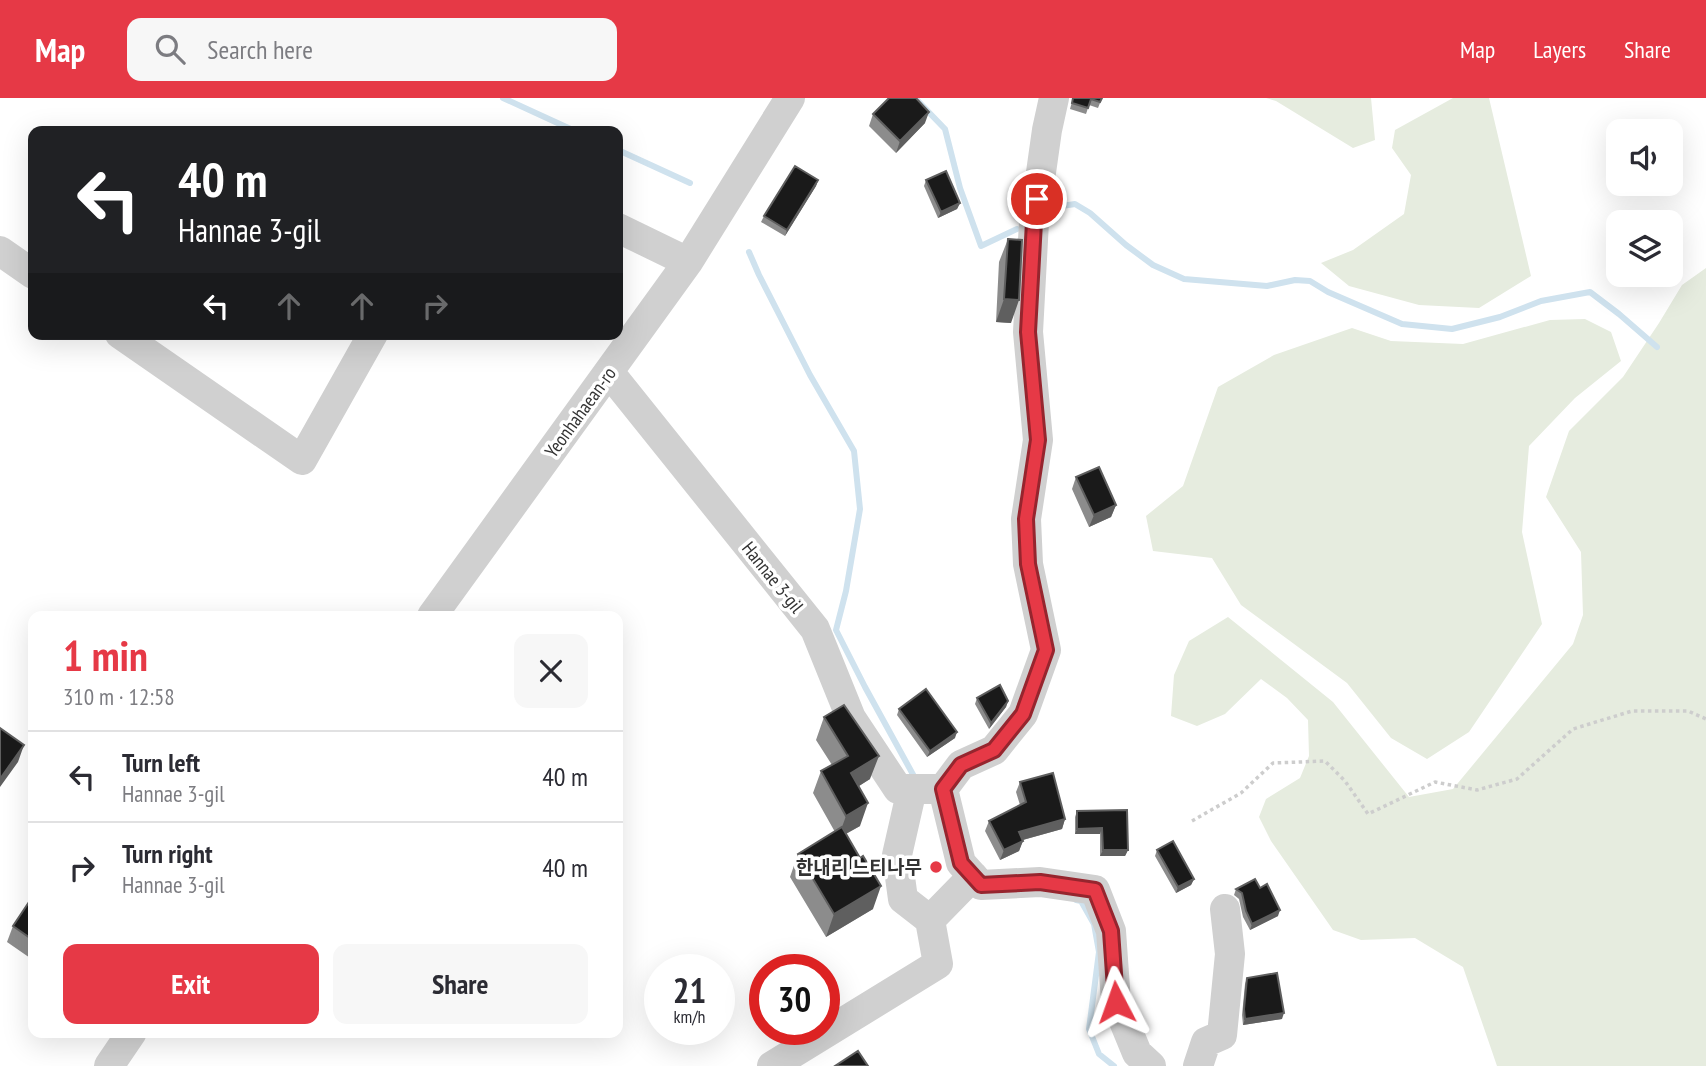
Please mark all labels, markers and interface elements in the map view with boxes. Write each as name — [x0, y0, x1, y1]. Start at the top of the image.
search box — [127, 18, 617, 81]
text: Map — [35, 28, 85, 71]
icon: search — [151, 30, 189, 68]
text: Search here — [207, 33, 313, 66]
text: Map — [1460, 34, 1495, 65]
text: Layers — [1533, 34, 1586, 65]
text: Share — [1624, 34, 1671, 65]
map controls — [1606, 119, 1683, 287]
button: sound — [1606, 119, 1683, 196]
text: 40 m — [178, 147, 267, 211]
icon: left — [63, 154, 154, 245]
pin — [1007, 169, 1067, 229]
icon: arrive — [1018, 180, 1056, 218]
text: Hannae 3-gil — [178, 209, 321, 251]
button: layers — [1606, 210, 1683, 287]
icon: left — [197, 287, 235, 325]
icon: ahead — [270, 287, 308, 325]
icon: ahead — [343, 287, 381, 325]
icon: right — [416, 287, 454, 325]
street label: Yeonhahaean-ro — [539, 362, 621, 462]
street label: Hannae 3-gil — [737, 537, 809, 618]
text: 1 min — [63, 628, 148, 683]
button: close — [514, 634, 588, 708]
text: 310 m · 12:58 — [63, 682, 175, 711]
text: Turn left — [122, 746, 200, 779]
icon: left — [63, 758, 101, 796]
text: 40 m — [542, 760, 588, 793]
text: Hannae 3-gil — [122, 779, 225, 808]
text: Turn right — [122, 837, 213, 870]
icon: right — [63, 849, 101, 887]
text: 40 m — [542, 851, 588, 884]
place label: 한내리 느티나무 — [796, 855, 922, 879]
marker: 한내리 느티나무 — [928, 859, 944, 875]
text: Hannae 3-gil — [122, 870, 225, 899]
button: Exit — [63, 944, 319, 1024]
button: Share — [333, 944, 588, 1024]
speed limit sign: 30 — [749, 954, 840, 1045]
position arrow — [1079, 965, 1153, 1039]
text: 21 — [673, 967, 706, 1013]
text: km/h — [674, 1005, 705, 1028]

